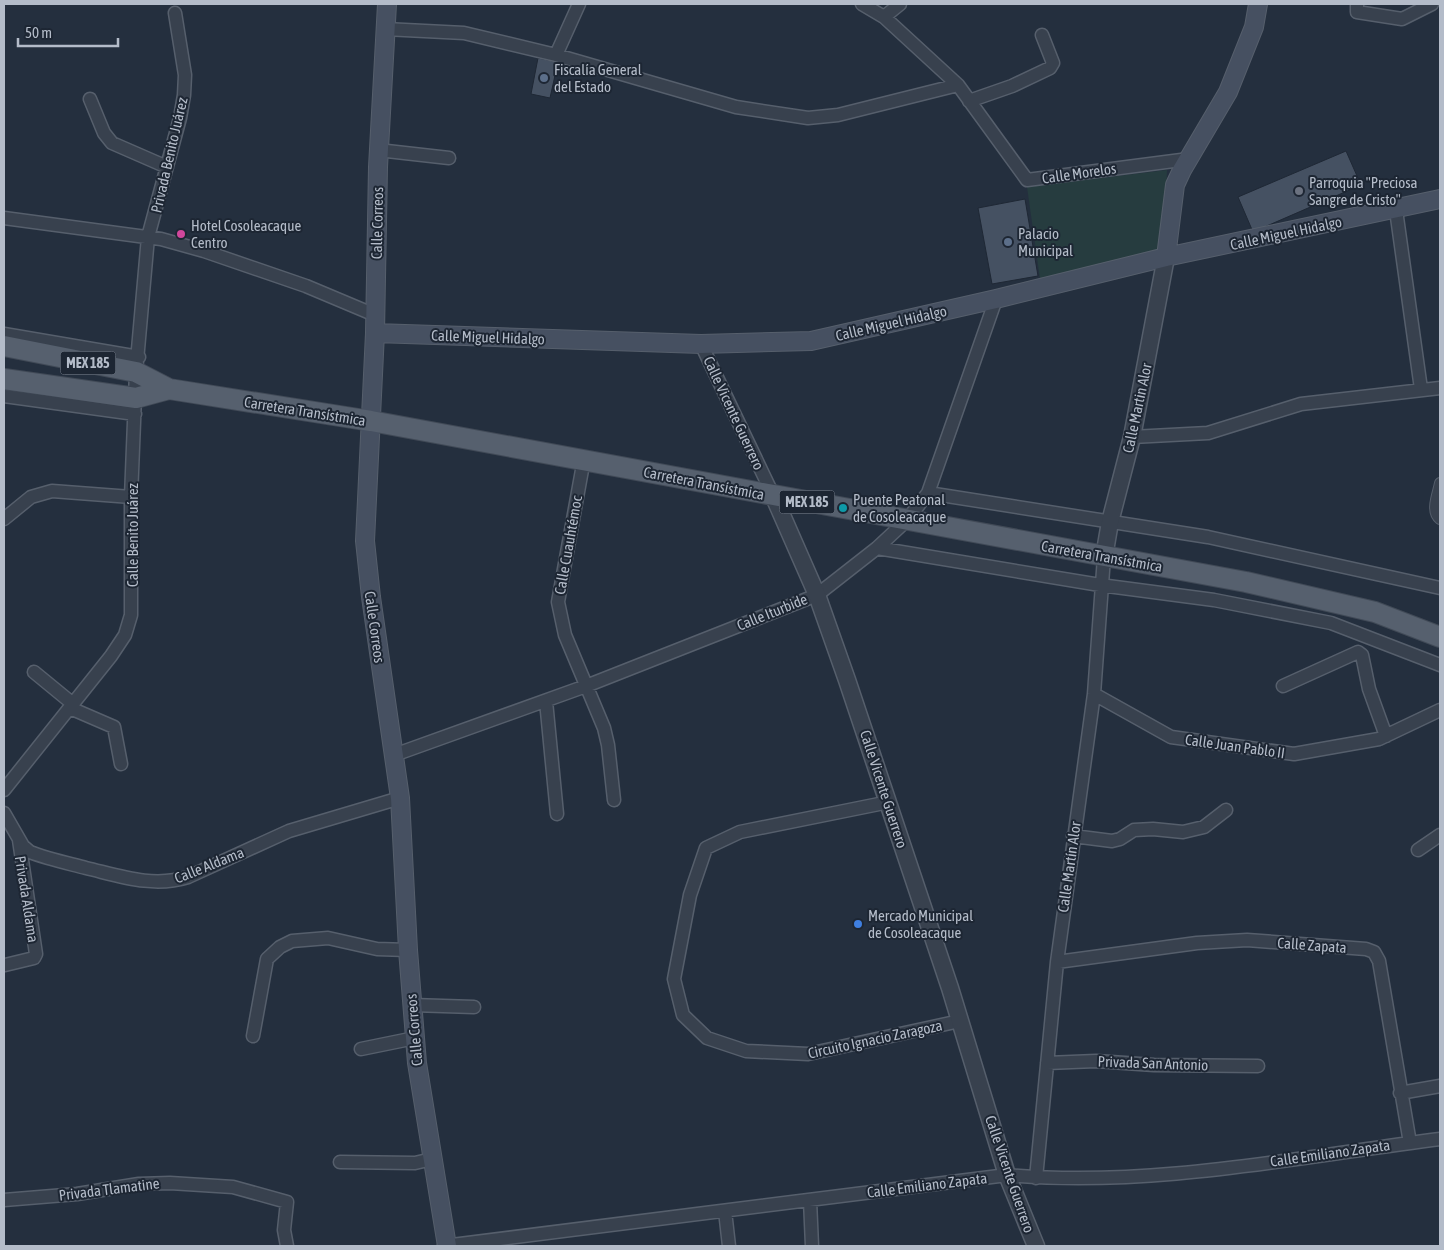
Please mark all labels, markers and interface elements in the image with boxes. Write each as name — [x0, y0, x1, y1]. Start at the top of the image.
scale bar — [18, 15, 118, 47]
text: 50 m — [25, 24, 52, 41]
place label: Fiscalía General del Estado — [554, 61, 642, 95]
marker: Fiscalía General del Estado — [538, 72, 550, 84]
street label: Privada Benito Juárez — [147, 95, 191, 214]
street label: Calle Morelos — [1041, 159, 1117, 187]
place label: Parroquia "Preciosa Sangre de Cristo" — [1309, 174, 1418, 208]
marker: Parroquia "Preciosa Sangre de Cristo" — [1293, 185, 1305, 197]
street label: Calle Correos — [368, 187, 386, 259]
street label: Calle Miguel Hidalgo — [1229, 213, 1343, 253]
place label: Hotel Cosoleacaque Centro — [191, 217, 301, 251]
place label: Palacio Municipal — [1018, 225, 1073, 259]
marker: Hotel Cosoleacaque Centro — [175, 228, 187, 240]
marker: Palacio Municipal — [1002, 236, 1014, 248]
street label: Calle Miguel Hidalgo — [834, 302, 948, 344]
street label: Calle Miguel Hidalgo — [431, 327, 545, 347]
road number: MEX 185 — [61, 352, 116, 374]
street label: Calle Vicente Guerrero — [700, 354, 768, 472]
street label: Calle Martin Alor — [1119, 361, 1155, 454]
street label: Carretera Transístmica — [243, 393, 367, 429]
street label: Carretera Transístmica — [642, 463, 766, 503]
street label: Calle Benito Juárez — [124, 482, 141, 587]
road number: MEX 185 — [780, 491, 834, 514]
place label: Puente Peatonal de Cosoleacaque — [853, 491, 947, 525]
street label: Calle Cuauhtémoc — [551, 494, 585, 596]
marker: Puente Peatonal de Cosoleacaque — [837, 502, 849, 514]
street label: Carretera Transístmica — [1040, 537, 1164, 575]
street label: Calle Correos — [362, 590, 388, 664]
street label: Calle Iturbide — [734, 590, 810, 634]
street label: Calle Vicente Guerrero — [857, 728, 911, 850]
street label: Calle Juan Pablo II — [1184, 731, 1286, 761]
street label: Calle Martín Alor — [1054, 820, 1084, 913]
street label: Calle Aldama — [172, 843, 246, 887]
street label: Privada Aldama — [12, 855, 42, 944]
place label: Mercado Municipal de Cosoleacaque — [868, 907, 973, 941]
marker: Mercado Municipal de Cosoleacaque — [852, 918, 864, 930]
street label: Calle Zapata — [1277, 934, 1347, 956]
street label: Calle Correos — [402, 993, 426, 1067]
street label: Circuito Ignacio Zaragoza — [806, 1016, 944, 1062]
street label: Privada San Antonio — [1097, 1053, 1209, 1073]
street label: Calle Vicente Guerrero — [982, 1113, 1038, 1235]
street label: Calle Emiliano Zapata — [1269, 1136, 1391, 1170]
street label: Calle Emiliano Zapata — [866, 1169, 988, 1201]
street label: Privada Tlamatine — [58, 1174, 160, 1204]

